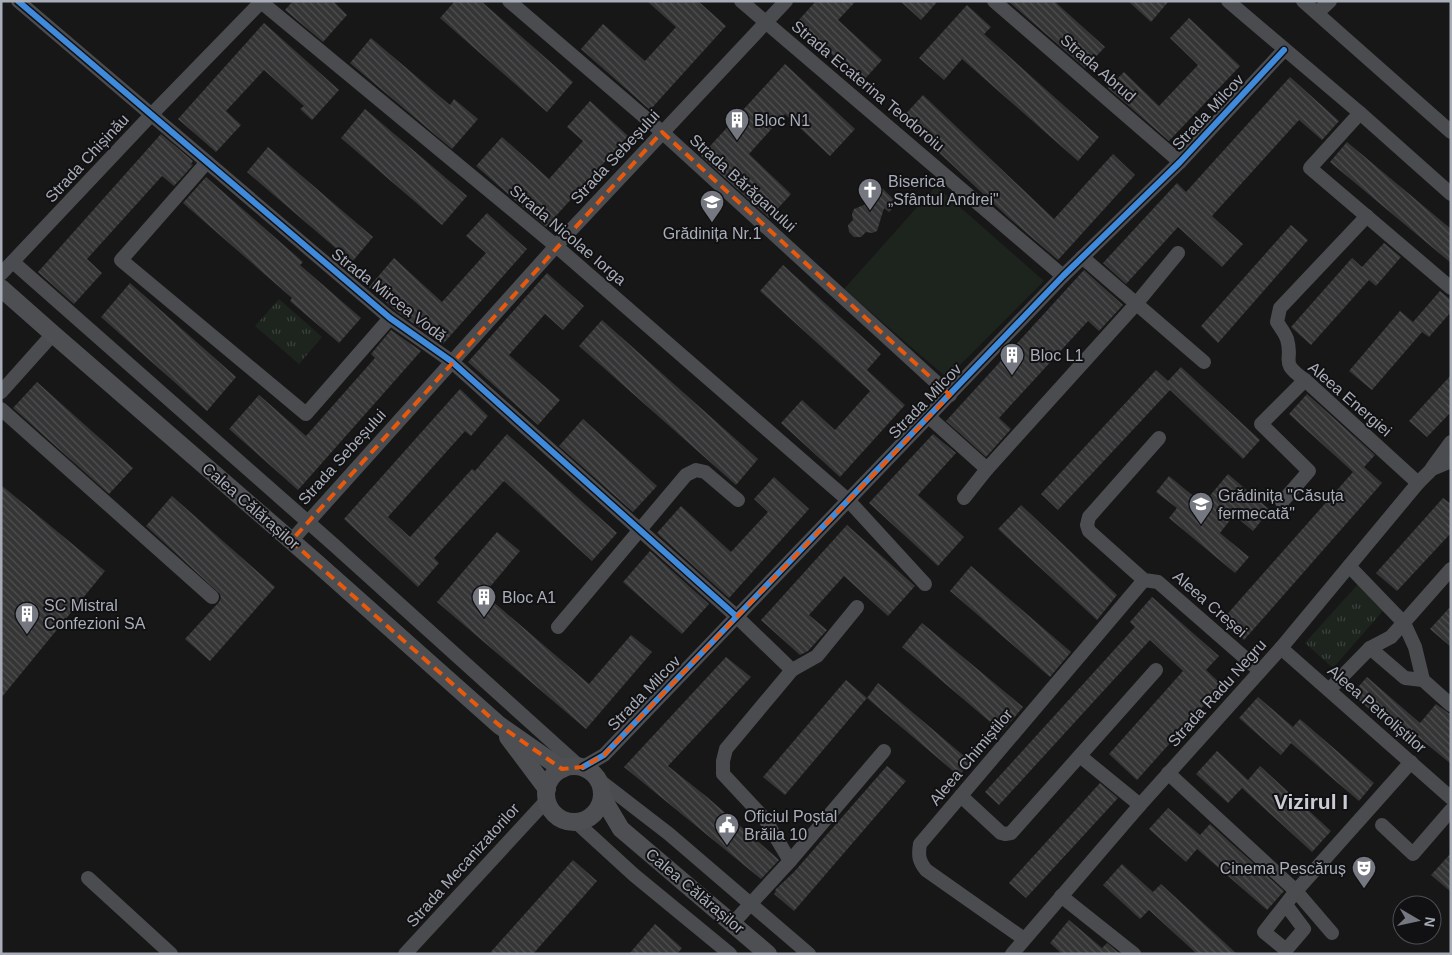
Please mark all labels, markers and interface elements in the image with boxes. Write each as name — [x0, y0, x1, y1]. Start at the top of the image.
street label: Strada Ecaterina Teodoroiu — [788, 17, 948, 155]
street label: Strada Abrud — [1057, 31, 1139, 105]
street label: Strada Milcov — [1169, 71, 1247, 153]
street label: Strada Sebeșului — [567, 107, 663, 207]
building icon: Bloc N1 — [724, 107, 750, 141]
street label: Strada Chișinău — [42, 111, 132, 205]
place label: Bloc N1 — [754, 112, 810, 129]
street label: Strada Bărăganului — [686, 131, 800, 235]
place label: Biserica „Sfântul Andrei" — [888, 173, 999, 208]
church icon: Biserica „Sfântul Andrei" — [857, 177, 883, 211]
street label: Strada Nicolae Iorga — [507, 182, 629, 288]
school or university icon: Grădinița Nr.1 — [699, 189, 725, 223]
place label: Grădinița Nr.1 — [663, 225, 761, 242]
street label: Strada Mircea Vodă — [328, 245, 450, 345]
building icon: Bloc L1 — [999, 342, 1025, 376]
place label: Bloc L1 — [1030, 347, 1083, 364]
street label: Aleea Energiei — [1305, 358, 1395, 440]
street label: Strada Milcov — [885, 360, 965, 442]
street label: Strada Sebeșului — [295, 406, 389, 508]
street label: Calea Călărașilor — [199, 459, 303, 553]
place label: Grădinița "Căsuța fermecată" — [1218, 487, 1344, 522]
school or university icon: Grădinița "Căsuța fermecată" — [1188, 491, 1214, 525]
street label: Aleea Creșei — [1170, 568, 1250, 640]
building icon: Bloc A1 — [471, 584, 497, 618]
place label: Bloc A1 — [502, 589, 556, 606]
place label: SC Mistral Confezioni SA — [44, 597, 146, 632]
building icon: SC Mistral Confezioni SA — [14, 601, 40, 635]
street label: Strada Radu Negru — [1165, 636, 1269, 750]
street label: Strada Milcov — [604, 652, 684, 734]
street label: Aleea Petroliștilor — [1324, 662, 1430, 757]
street label: Aleea Chimiștilor — [926, 705, 1017, 808]
district label: Vizirul I — [1274, 790, 1348, 813]
street label: Strada Mecanizatorilor — [403, 799, 523, 930]
place label: Oficiul Poștal Brăila 10 — [744, 808, 837, 843]
public building icon: Oficiul Poștal Brăila 10 — [714, 812, 740, 846]
street label: Calea Călărașilor — [643, 845, 748, 937]
theatre icon: Cinema Pescăruș — [1351, 855, 1377, 889]
place label: Cinema Pescăruș — [1220, 860, 1346, 877]
north arrow — [1392, 895, 1442, 945]
text: N — [1421, 916, 1439, 928]

